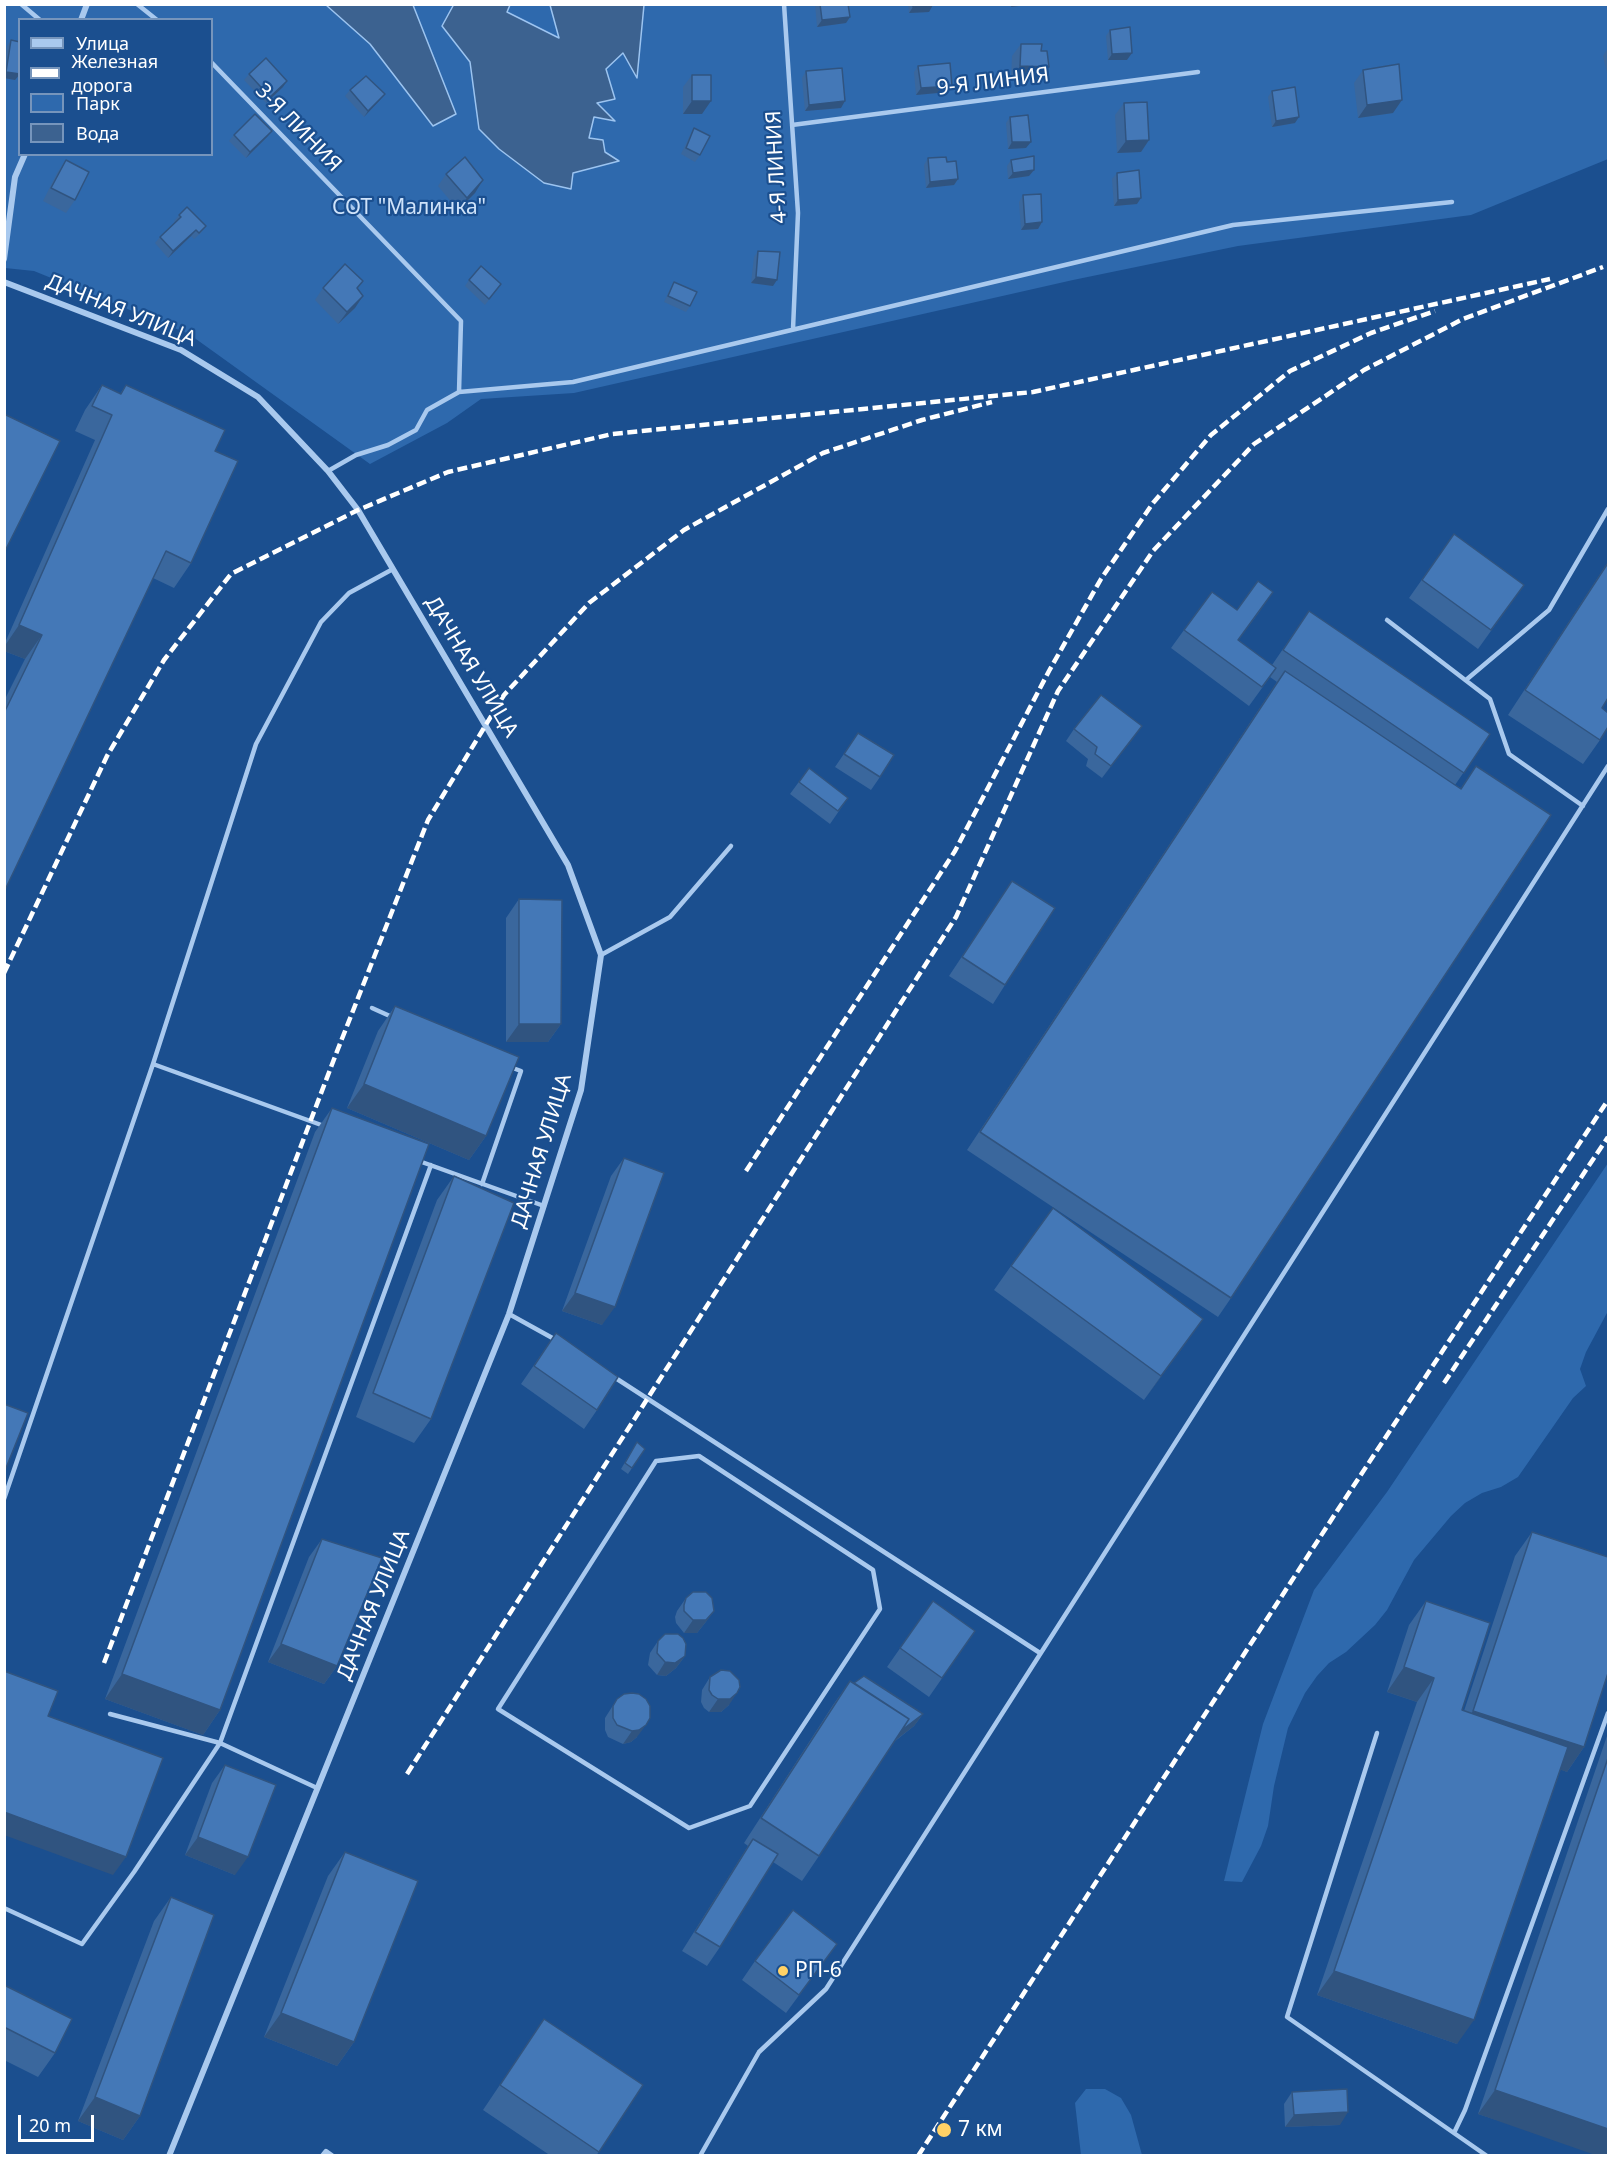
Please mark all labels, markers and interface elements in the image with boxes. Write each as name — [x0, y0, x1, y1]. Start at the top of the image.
legend — [18, 18, 213, 156]
text: Улица — [76, 31, 129, 55]
text: Железная дорога — [72, 49, 158, 97]
street label: 9-Я ЛИНИЯ — [935, 63, 1051, 101]
street label: 3-Я ЛИНИЯ — [250, 79, 346, 177]
text: Парк — [76, 91, 120, 115]
street label: 4-Я ЛИНИЯ — [761, 110, 793, 224]
text: Вода — [76, 121, 119, 145]
park label: СОТ "Малинка" — [332, 195, 486, 221]
street label: ДАЧНАЯ УЛИЦА — [42, 269, 200, 353]
street label: ДАЧНАЯ УЛИЦА — [419, 592, 523, 742]
street label: ДАЧНАЯ УЛИЦА — [507, 1071, 577, 1231]
street label: ДАЧНАЯ УЛИЦА — [332, 1526, 416, 1684]
place label: РП-6 — [795, 1958, 842, 1984]
marker: РП-6 — [776, 1964, 790, 1978]
scale bar — [21, 2103, 98, 2141]
text: 20 m — [29, 2113, 71, 2137]
place label: 7 км — [958, 2117, 1003, 2143]
marker: 7 км — [935, 2121, 953, 2139]

